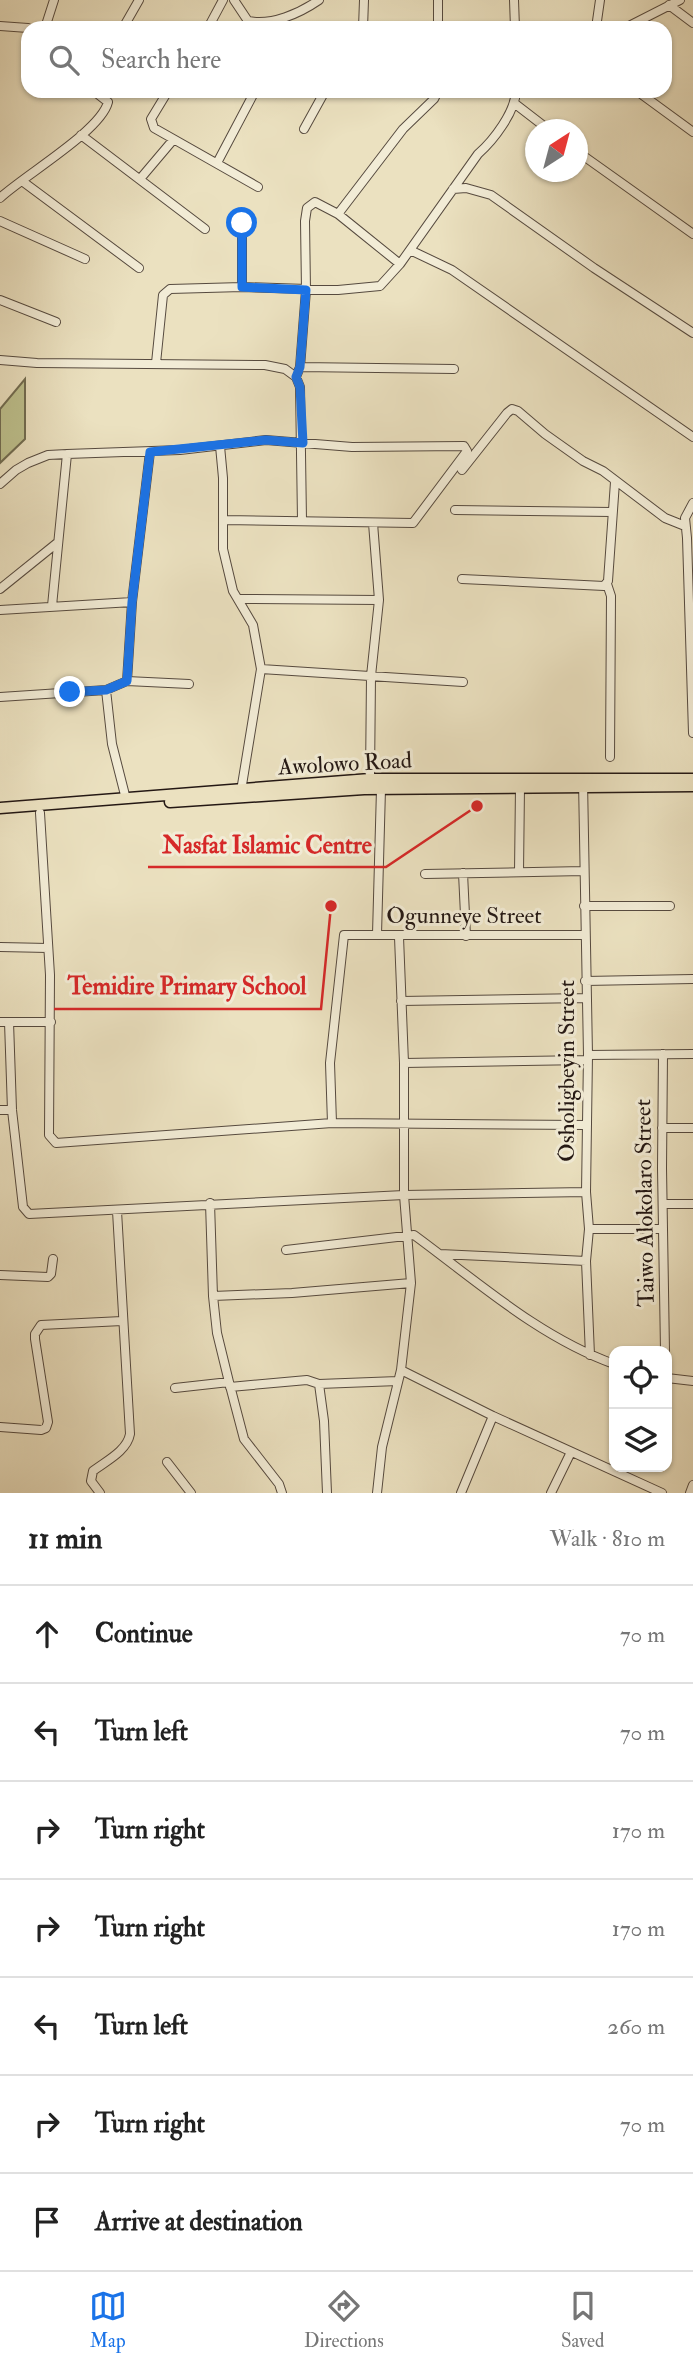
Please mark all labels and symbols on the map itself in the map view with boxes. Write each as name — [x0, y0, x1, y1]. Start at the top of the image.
north arrow — [525, 119, 588, 182]
route start — [226, 207, 257, 238]
route end — [54, 676, 85, 707]
street label: Awolowo Road — [276, 746, 413, 782]
callout: Nasfat Islamic Centre — [148, 822, 386, 867]
text: Nasfat Islamic Centre — [161, 830, 372, 861]
street label: Ogunneye Street — [386, 901, 542, 930]
callout: Temidire Primary School — [54, 964, 321, 1009]
text: Temidire Primary School — [67, 971, 307, 1002]
street label: Osholigbeyin Street — [552, 980, 581, 1162]
street label: Taiwo Alokolaro Street — [628, 1099, 661, 1307]

